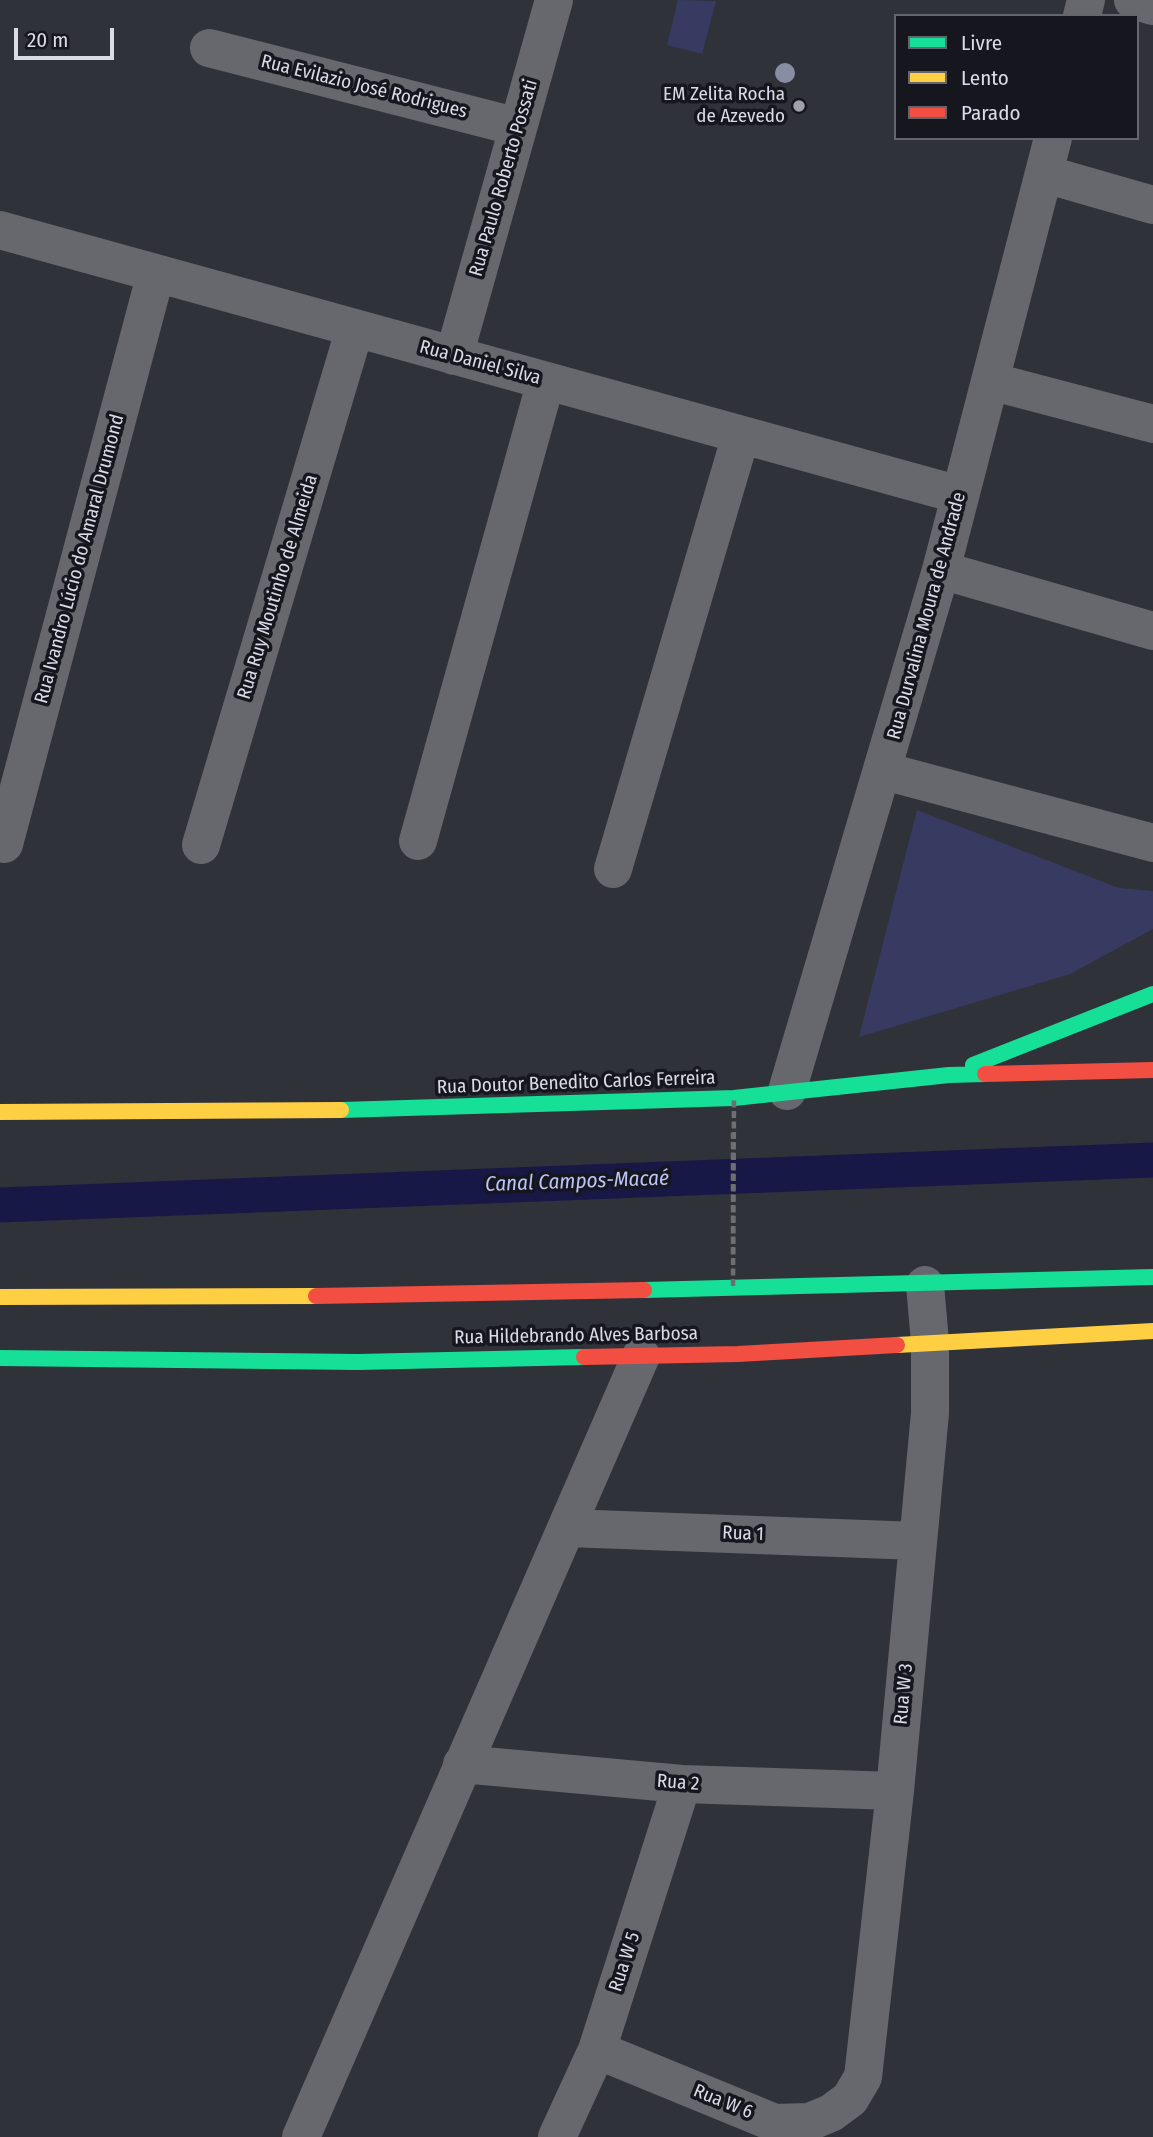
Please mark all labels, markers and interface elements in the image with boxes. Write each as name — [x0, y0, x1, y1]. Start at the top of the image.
scale bar — [18, 14, 117, 58]
legend — [894, 14, 1139, 140]
text: 20 m — [27, 27, 68, 53]
text: Livre — [961, 30, 1002, 56]
street label: Rua Evilazio José Rodrigues — [258, 50, 470, 124]
text: Lento — [961, 65, 1009, 91]
street label: Rua Paulo Roberto Possati — [465, 77, 543, 279]
place label: EM Zelita Rocha de Azevedo — [663, 84, 785, 128]
marker: EM Zelita Rocha de Azevedo — [791, 98, 807, 114]
text: Parado — [961, 100, 1020, 126]
street label: Rua Daniel Silva — [417, 336, 543, 390]
street label: Rua Ivandro Lúcio do Amaral Drumond — [30, 412, 130, 706]
street label: Rua Ruy Moutinho de Almeida — [233, 472, 323, 702]
street label: Rua Durvalina Moura de Andrade — [883, 490, 971, 742]
street label: Rua Doutor Benedito Carlos Ferreira — [436, 1067, 716, 1099]
water label: Canal Campos-Macaé — [485, 1166, 669, 1198]
street label: Rua Hildebrando Alves Barbosa — [454, 1322, 698, 1350]
street label: Rua 1 — [722, 1522, 764, 1546]
street label: Rua W 3 — [890, 1662, 918, 1726]
street label: Rua 2 — [656, 1770, 700, 1796]
street label: Rua W 5 — [605, 1929, 645, 1995]
street label: Rua W 6 — [690, 2080, 756, 2124]

